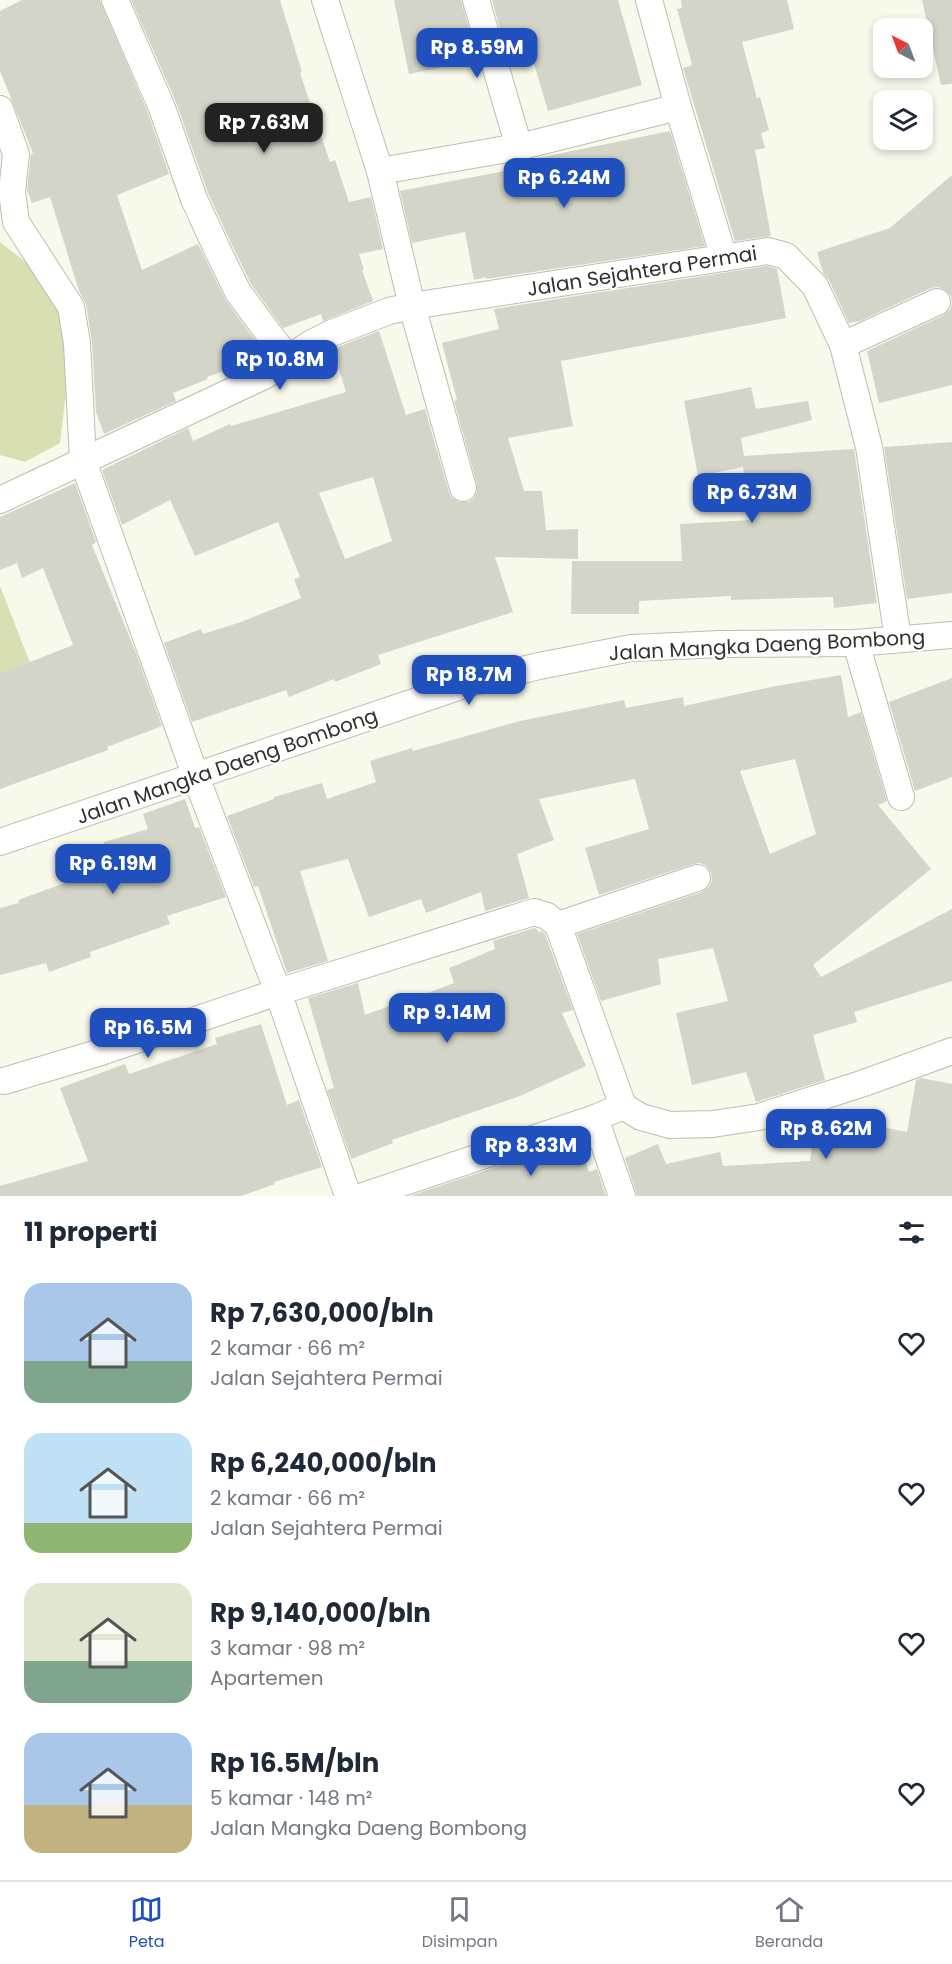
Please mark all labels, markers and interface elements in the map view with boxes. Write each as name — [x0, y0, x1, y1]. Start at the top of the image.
north arrow — [873, 18, 933, 78]
map controls — [873, 18, 933, 150]
pin: Rp 8.59M — [415, 28, 539, 79]
text: Rp 8.59M — [430, 33, 524, 61]
button: layers — [873, 90, 933, 150]
pin: Rp 7.63M — [202, 103, 326, 154]
text: Rp 7.63M — [219, 108, 309, 136]
pin: Rp 6.24M — [502, 158, 626, 209]
text: Rp 6.24M — [518, 163, 610, 191]
street label: Jalan Sejahtera Permai — [525, 239, 759, 303]
pin: Rp 10.8M — [218, 340, 342, 391]
text: Rp 10.8M — [236, 345, 324, 373]
pin: Rp 6.73M — [690, 473, 814, 524]
text: Rp 6.73M — [707, 478, 797, 506]
street label: Jalan Mangka Daeng Bombong — [608, 623, 926, 667]
pin: Rp 18.7M — [407, 655, 531, 706]
text: Rp 18.7M — [426, 660, 512, 688]
street label: Jalan Mangka Daeng Bombong — [73, 701, 381, 831]
pin: Rp 6.19M — [51, 844, 175, 895]
text: Rp 6.19M — [69, 849, 157, 877]
pin: Rp 9.14M — [385, 993, 509, 1044]
text: Rp 9.14M — [403, 998, 491, 1026]
pin: Rp 16.5M — [86, 1008, 210, 1059]
text: Rp 16.5M — [104, 1013, 192, 1041]
pin: Rp 8.62M — [764, 1109, 888, 1160]
text: Rp 8.62M — [780, 1114, 872, 1142]
pin: Rp 8.33M — [469, 1126, 593, 1177]
text: Rp 8.33M — [485, 1131, 577, 1159]
text: 11 properti — [24, 1214, 157, 1250]
icon: filters — [895, 1216, 928, 1249]
text: Rp 7,630,000/bln — [210, 1295, 434, 1331]
icon: home — [72, 1307, 144, 1379]
icon: heart — [895, 1327, 928, 1360]
text: 2 kamar · 66 m² — [210, 1334, 365, 1362]
text: Jalan Sejahtera Permai — [210, 1364, 443, 1392]
text: Rp 6,240,000/bln — [210, 1445, 437, 1481]
icon: home — [72, 1457, 144, 1529]
icon: heart — [895, 1477, 928, 1510]
text: 2 kamar · 66 m² — [210, 1484, 365, 1512]
text: Jalan Sejahtera Permai — [210, 1514, 443, 1542]
text: Rp 9,140,000/bln — [210, 1595, 431, 1631]
icon: home — [72, 1607, 144, 1679]
icon: heart — [895, 1627, 928, 1660]
text: 3 kamar · 98 m² — [210, 1634, 365, 1662]
text: Apartemen — [210, 1664, 323, 1692]
text: Rp 16.5M/bln — [210, 1745, 379, 1781]
icon: home — [72, 1757, 144, 1829]
icon: heart — [895, 1777, 928, 1810]
text: 5 kamar · 148 m² — [210, 1784, 372, 1812]
text: Jalan Mangka Daeng Bombong — [210, 1814, 527, 1842]
tab: Peta — [129, 1893, 164, 1954]
tab: Disimpan — [422, 1893, 498, 1954]
tab: Beranda — [755, 1893, 823, 1954]

